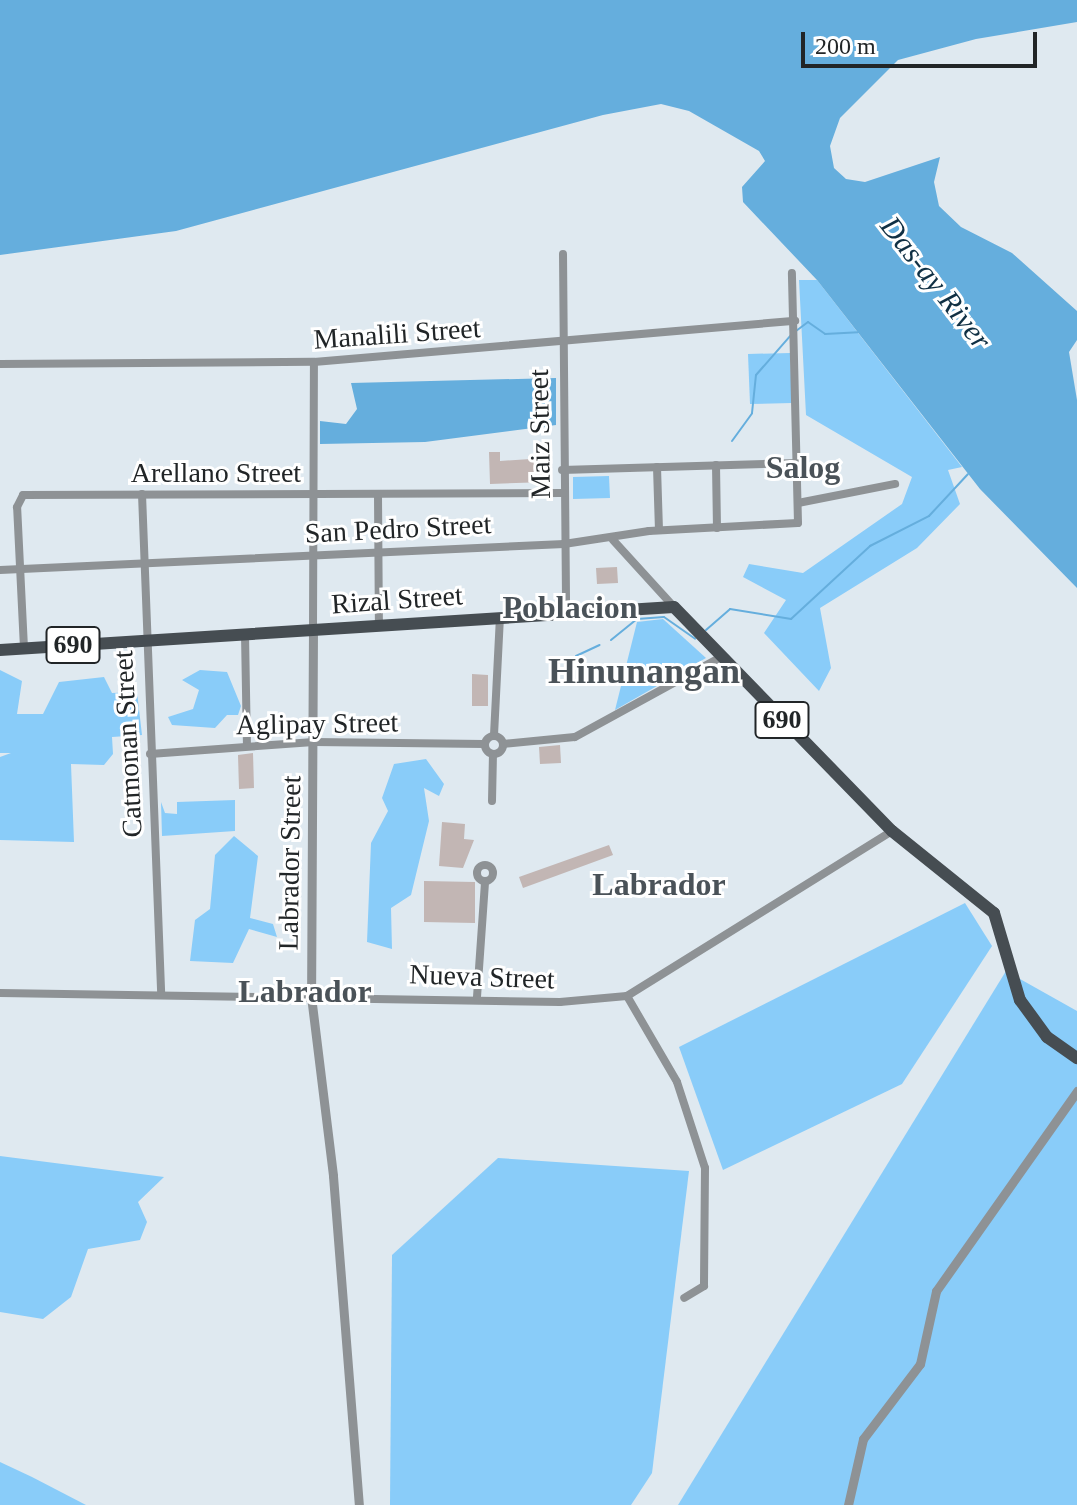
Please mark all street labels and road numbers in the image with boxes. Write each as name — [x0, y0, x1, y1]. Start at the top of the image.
street label: Manalili Street — [312, 311, 482, 357]
street label: Maiz Street — [522, 369, 558, 499]
street label: Arellano Street — [131, 456, 301, 490]
street label: San Pedro Street — [304, 507, 492, 551]
street label: Rizal Street — [330, 579, 464, 621]
road number: 690 — [45, 623, 101, 667]
street label: Catmonan Street — [106, 650, 150, 838]
road number: 690 — [754, 698, 810, 742]
street label: Aglipay Street — [235, 706, 399, 742]
street label: Labrador Street — [272, 775, 308, 951]
street label: Nueva Street — [409, 958, 555, 996]

